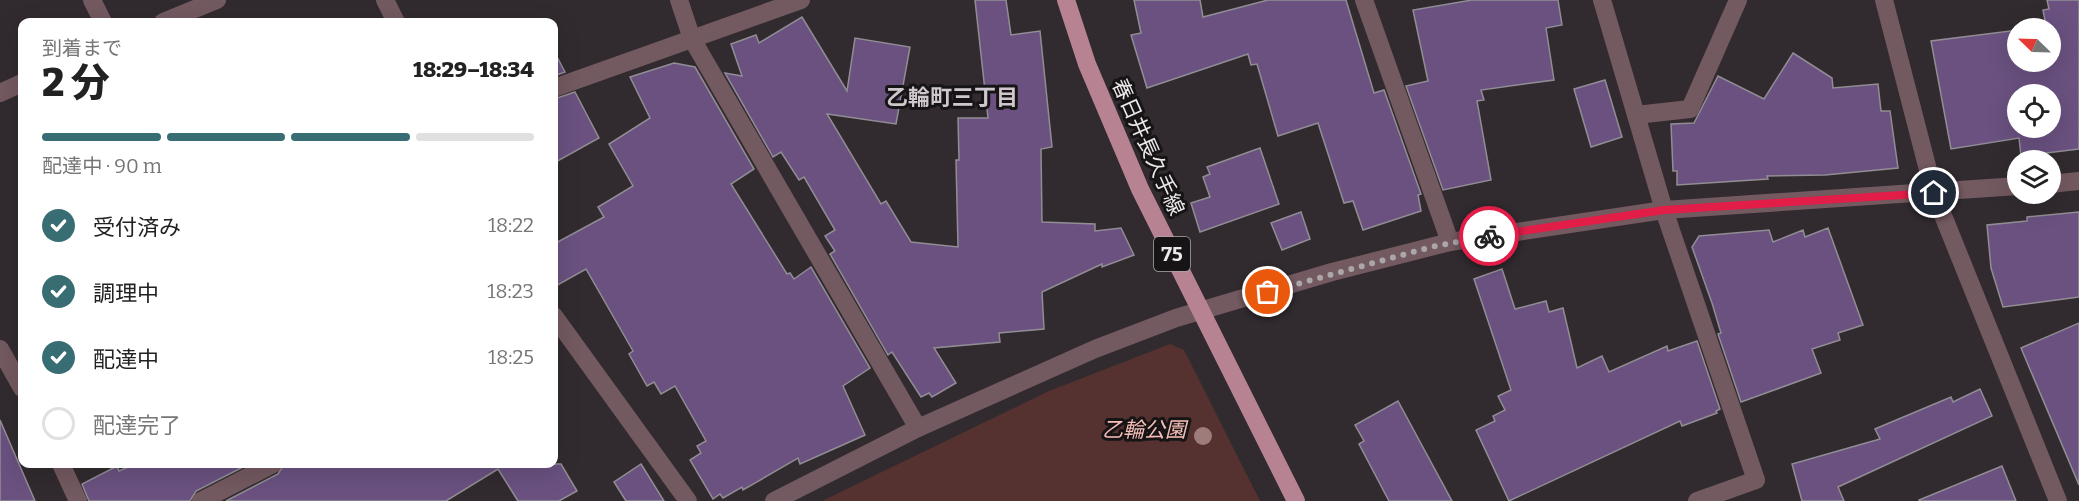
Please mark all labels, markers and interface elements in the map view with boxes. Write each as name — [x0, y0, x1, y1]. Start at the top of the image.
north arrow — [2007, 18, 2061, 72]
map controls — [2007, 18, 2061, 204]
text: 到着まで — [42, 36, 122, 60]
text: 18:29–18:34 — [413, 56, 534, 83]
text: 2 分 — [42, 60, 110, 106]
street label: 春日井長久手線 — [1106, 75, 1190, 219]
district label: 乙輪町三丁目 — [886, 84, 1018, 111]
button: locate — [2007, 84, 2061, 138]
button: layers — [2007, 150, 2061, 204]
text: 配達中 · 90 m — [42, 154, 162, 178]
pin — [1908, 167, 1959, 218]
icon: home — [1917, 176, 1950, 209]
courier — [1459, 206, 1519, 266]
icon: check — [42, 209, 75, 242]
text: 18:22 — [488, 213, 534, 237]
text: 受付済み — [93, 214, 181, 241]
icon: bike — [1473, 220, 1506, 253]
road number: 75 — [1154, 237, 1190, 271]
pin — [1242, 266, 1293, 317]
icon: check — [42, 275, 75, 308]
icon: bag — [1251, 275, 1284, 308]
text: 18:23 — [487, 279, 534, 303]
text: 調理中 — [93, 280, 159, 307]
icon: check — [42, 341, 75, 374]
text: 18:25 — [488, 345, 534, 369]
text: 配達中 — [93, 346, 159, 373]
text: 配達完了 — [93, 412, 181, 439]
park label: 乙輪公園 — [1102, 417, 1189, 443]

